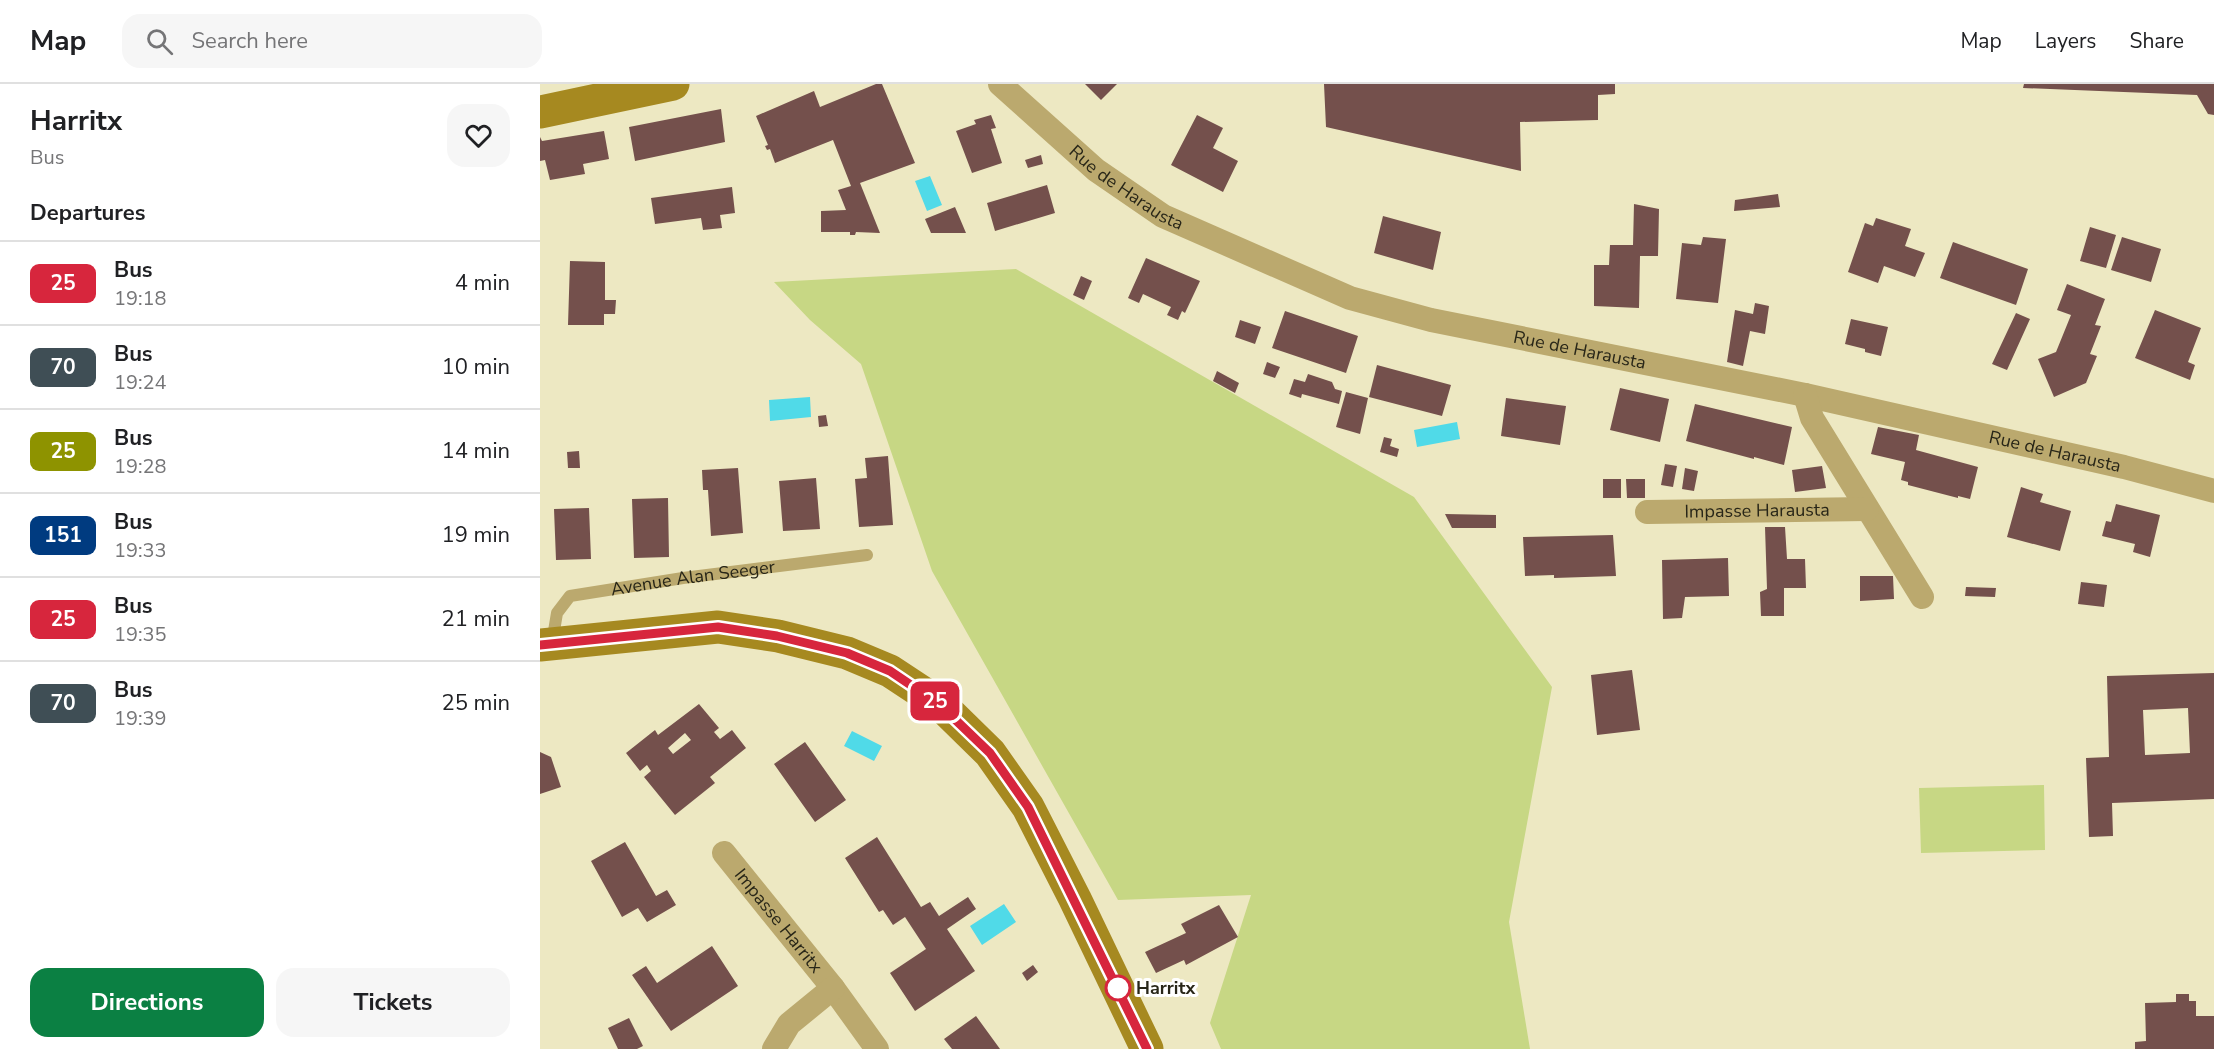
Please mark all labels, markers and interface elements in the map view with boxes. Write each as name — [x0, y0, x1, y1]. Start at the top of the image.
search box — [122, 14, 542, 68]
text: Map — [30, 22, 86, 60]
icon: search — [143, 25, 176, 58]
text: Search here — [191, 26, 308, 56]
text: Map — [1960, 27, 2002, 55]
text: Layers — [2035, 27, 2096, 55]
text: Share — [2129, 27, 2184, 55]
text: Harritx — [30, 102, 122, 140]
button: heart — [447, 104, 510, 167]
street label: Rue de Harausta — [1064, 140, 1187, 236]
text: Bus — [30, 144, 64, 171]
text: Departures — [30, 198, 145, 228]
text: Bus — [114, 255, 153, 285]
text: 4 min — [455, 268, 510, 298]
text: 25 — [50, 269, 76, 297]
text: 19:18 — [114, 285, 167, 312]
street label: Rue de Harausta — [1511, 325, 1648, 375]
text: Bus — [114, 339, 153, 369]
text: 10 min — [442, 352, 510, 382]
text: 70 — [50, 353, 76, 381]
text: 19:24 — [114, 369, 167, 396]
text: Bus — [114, 423, 153, 453]
street label: Rue de Harausta — [1987, 425, 2123, 478]
text: 14 min — [442, 436, 510, 466]
text: 25 — [50, 437, 76, 465]
text: 19:28 — [114, 453, 167, 480]
street label: Impasse Harausta — [1684, 498, 1830, 523]
text: Bus — [114, 507, 153, 537]
text: 19 min — [442, 520, 510, 550]
text: 151 — [44, 521, 82, 549]
text: 19:33 — [114, 537, 167, 564]
street label: Avenue Alan Seeger — [609, 555, 777, 601]
text: Bus — [114, 591, 153, 621]
text: 21 min — [442, 604, 510, 634]
text: 25 — [50, 605, 76, 633]
text: 19:35 — [114, 621, 167, 648]
text: Bus — [114, 675, 153, 705]
line badge: 25 — [908, 682, 962, 720]
text: 25 — [922, 687, 948, 715]
text: 25 min — [442, 688, 510, 718]
text: 70 — [50, 689, 76, 717]
text: 19:39 — [114, 705, 167, 732]
street label: Impasse Harritx — [729, 863, 829, 978]
button: Directions — [30, 968, 264, 1037]
button: Tickets — [276, 968, 510, 1037]
marker: Harritx — [1105, 975, 1131, 1001]
place label: Harritx — [1136, 976, 1196, 1000]

